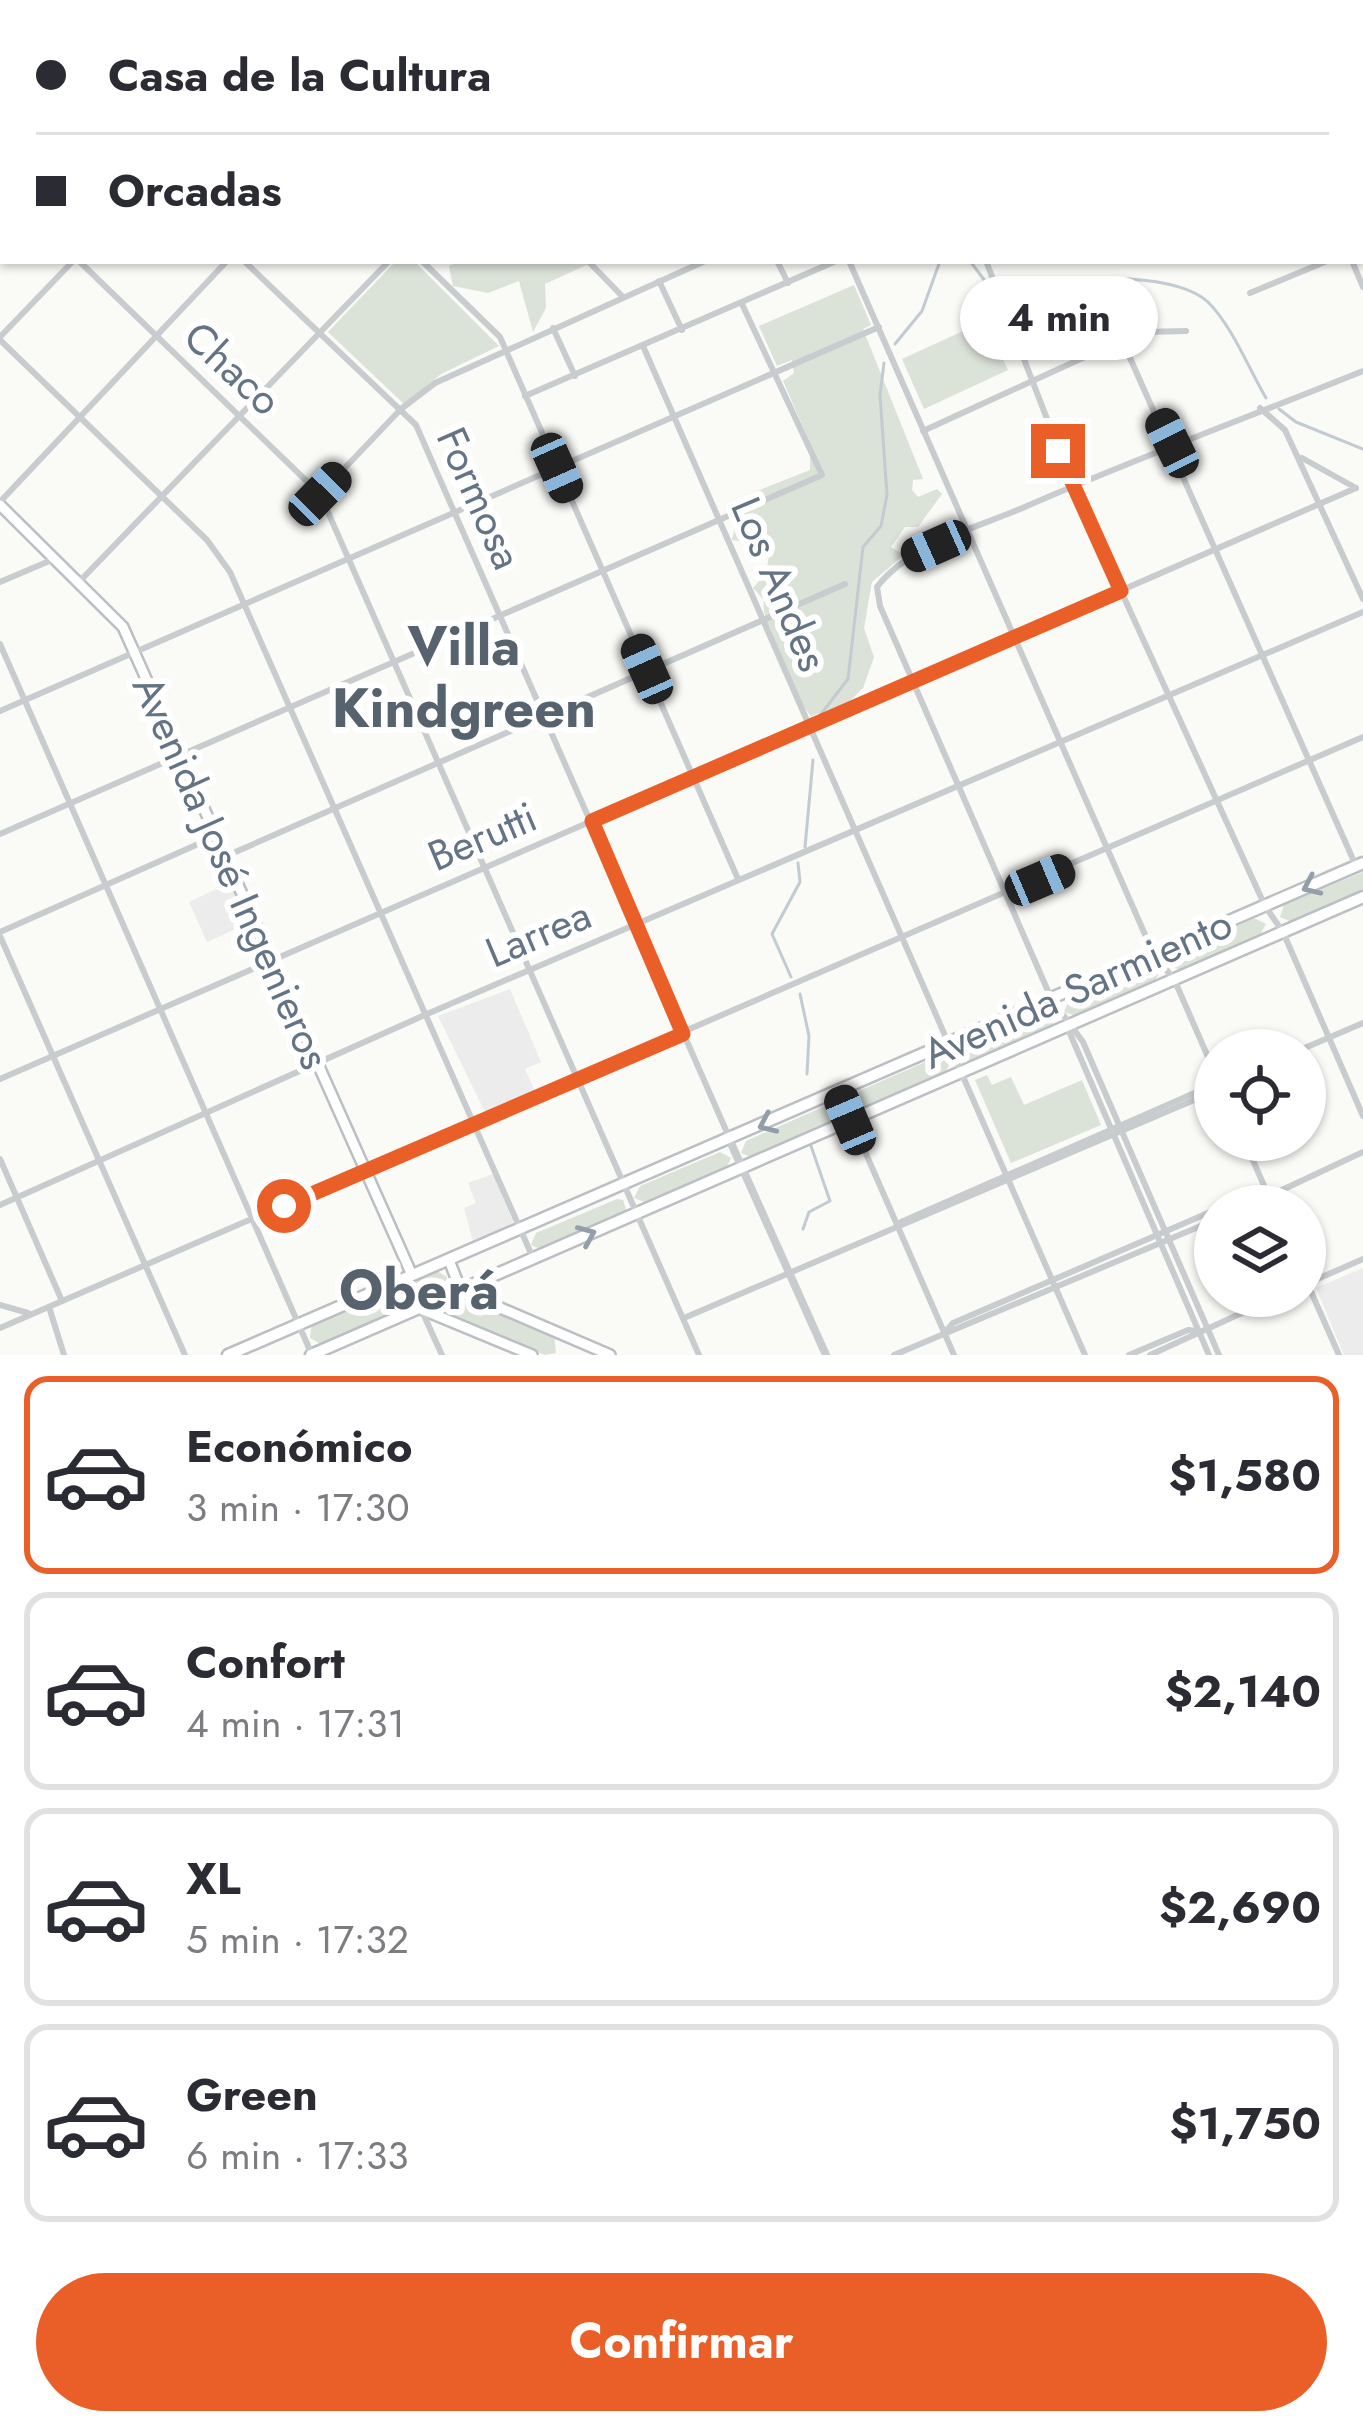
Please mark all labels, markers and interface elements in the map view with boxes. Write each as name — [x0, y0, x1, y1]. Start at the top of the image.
text: Casa de la Cultura — [108, 43, 492, 108]
text: Orcadas — [108, 158, 282, 223]
callout: 4 min — [959, 277, 1157, 361]
text: 4 min — [1007, 289, 1111, 346]
street label: Chaco — [170, 307, 295, 430]
car — [1140, 403, 1204, 483]
street label: Formosa — [421, 417, 538, 579]
route end — [1031, 424, 1085, 478]
car — [526, 428, 588, 508]
car — [282, 456, 358, 532]
street label: Los Andes — [716, 488, 843, 681]
car — [896, 515, 976, 577]
district label: Villa Kindgreen — [332, 607, 596, 747]
car — [616, 629, 678, 709]
street label: Avenida José Ingenieros — [117, 666, 346, 1079]
street label: Berutti — [418, 786, 546, 887]
car — [1000, 849, 1080, 911]
one-way arrow — [1301, 872, 1323, 896]
street label: Larrea — [476, 884, 600, 983]
street label: Avenida Sarmiento — [913, 893, 1242, 1084]
map controls — [1194, 1029, 1326, 1317]
button: locate — [1194, 1029, 1326, 1161]
car — [819, 1080, 881, 1160]
one-way arrow — [758, 1110, 780, 1134]
route start — [257, 1179, 311, 1233]
button: layers — [1194, 1185, 1326, 1317]
one-way arrow — [575, 1225, 596, 1249]
district label: Oberá — [339, 1251, 499, 1329]
text: Económico — [186, 1414, 412, 1479]
icon: car — [42, 1421, 150, 1529]
text: $1,580 — [1168, 1443, 1321, 1508]
text: 3 min · 17:30 — [186, 1479, 410, 1536]
text: Confort — [186, 1630, 345, 1695]
icon: car — [42, 1637, 150, 1745]
text: $2,140 — [1165, 1659, 1321, 1724]
text: 4 min · 17:31 — [186, 1695, 405, 1752]
text: XL — [186, 1846, 241, 1911]
icon: car — [42, 1853, 150, 1961]
text: $2,690 — [1159, 1875, 1321, 1940]
text: 5 min · 17:32 — [186, 1911, 409, 1968]
text: Green — [186, 2062, 318, 2127]
icon: car — [42, 2069, 150, 2177]
text: $1,750 — [1170, 2091, 1321, 2156]
text: 6 min · 17:33 — [186, 2127, 409, 2184]
button: Confirmar — [36, 2273, 1327, 2411]

